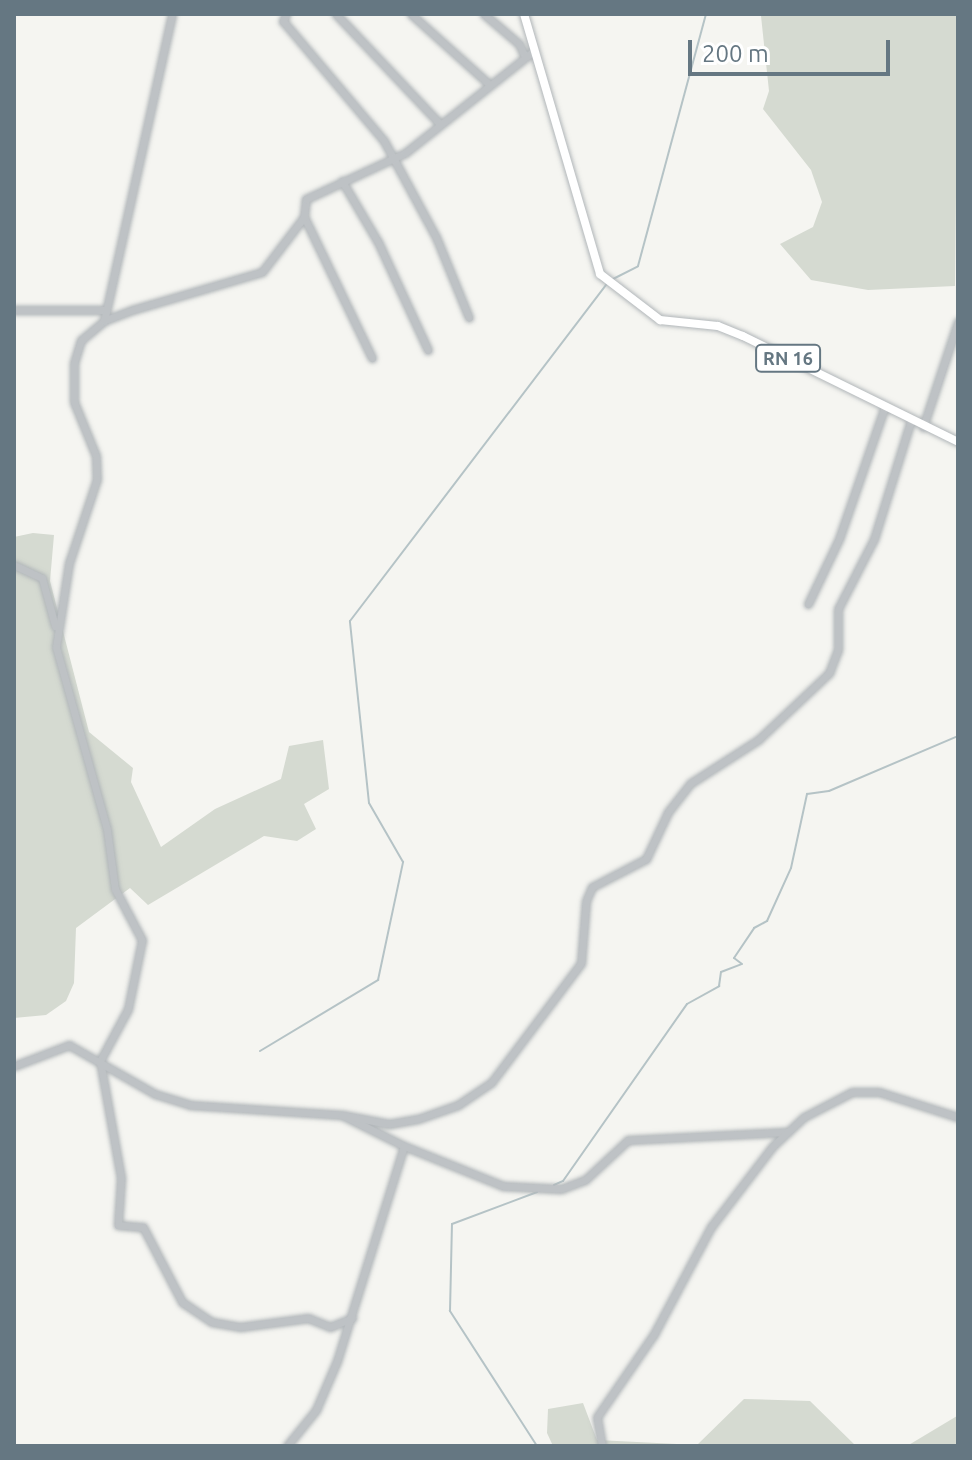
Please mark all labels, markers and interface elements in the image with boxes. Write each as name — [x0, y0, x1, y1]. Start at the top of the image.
scale bar — [692, 24, 894, 74]
text: 200 m — [702, 40, 769, 67]
road number: RN 16 — [754, 344, 822, 372]

